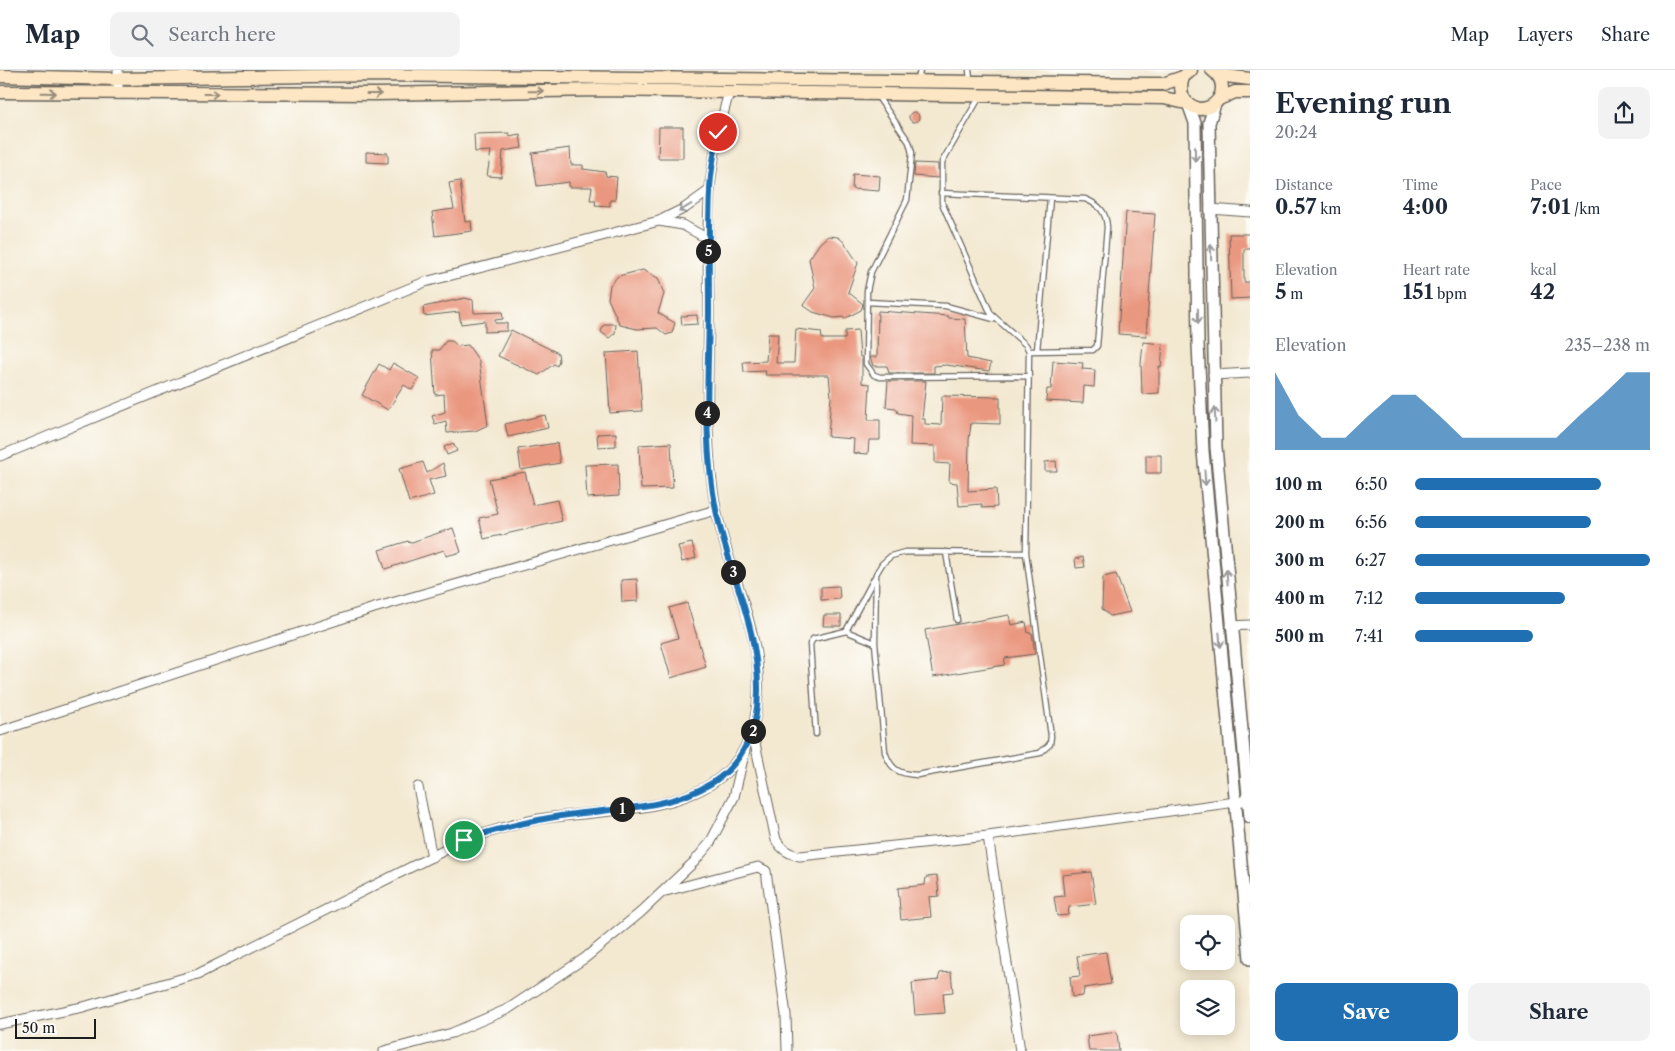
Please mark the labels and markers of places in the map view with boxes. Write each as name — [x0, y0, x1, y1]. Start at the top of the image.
pin — [697, 111, 739, 153]
pin: 5 — [696, 238, 720, 264]
pin: 4 — [694, 400, 720, 426]
pin: 3 — [720, 560, 746, 584]
pin: 2 — [740, 718, 766, 744]
pin: 1 — [610, 796, 634, 822]
pin — [443, 819, 485, 861]

